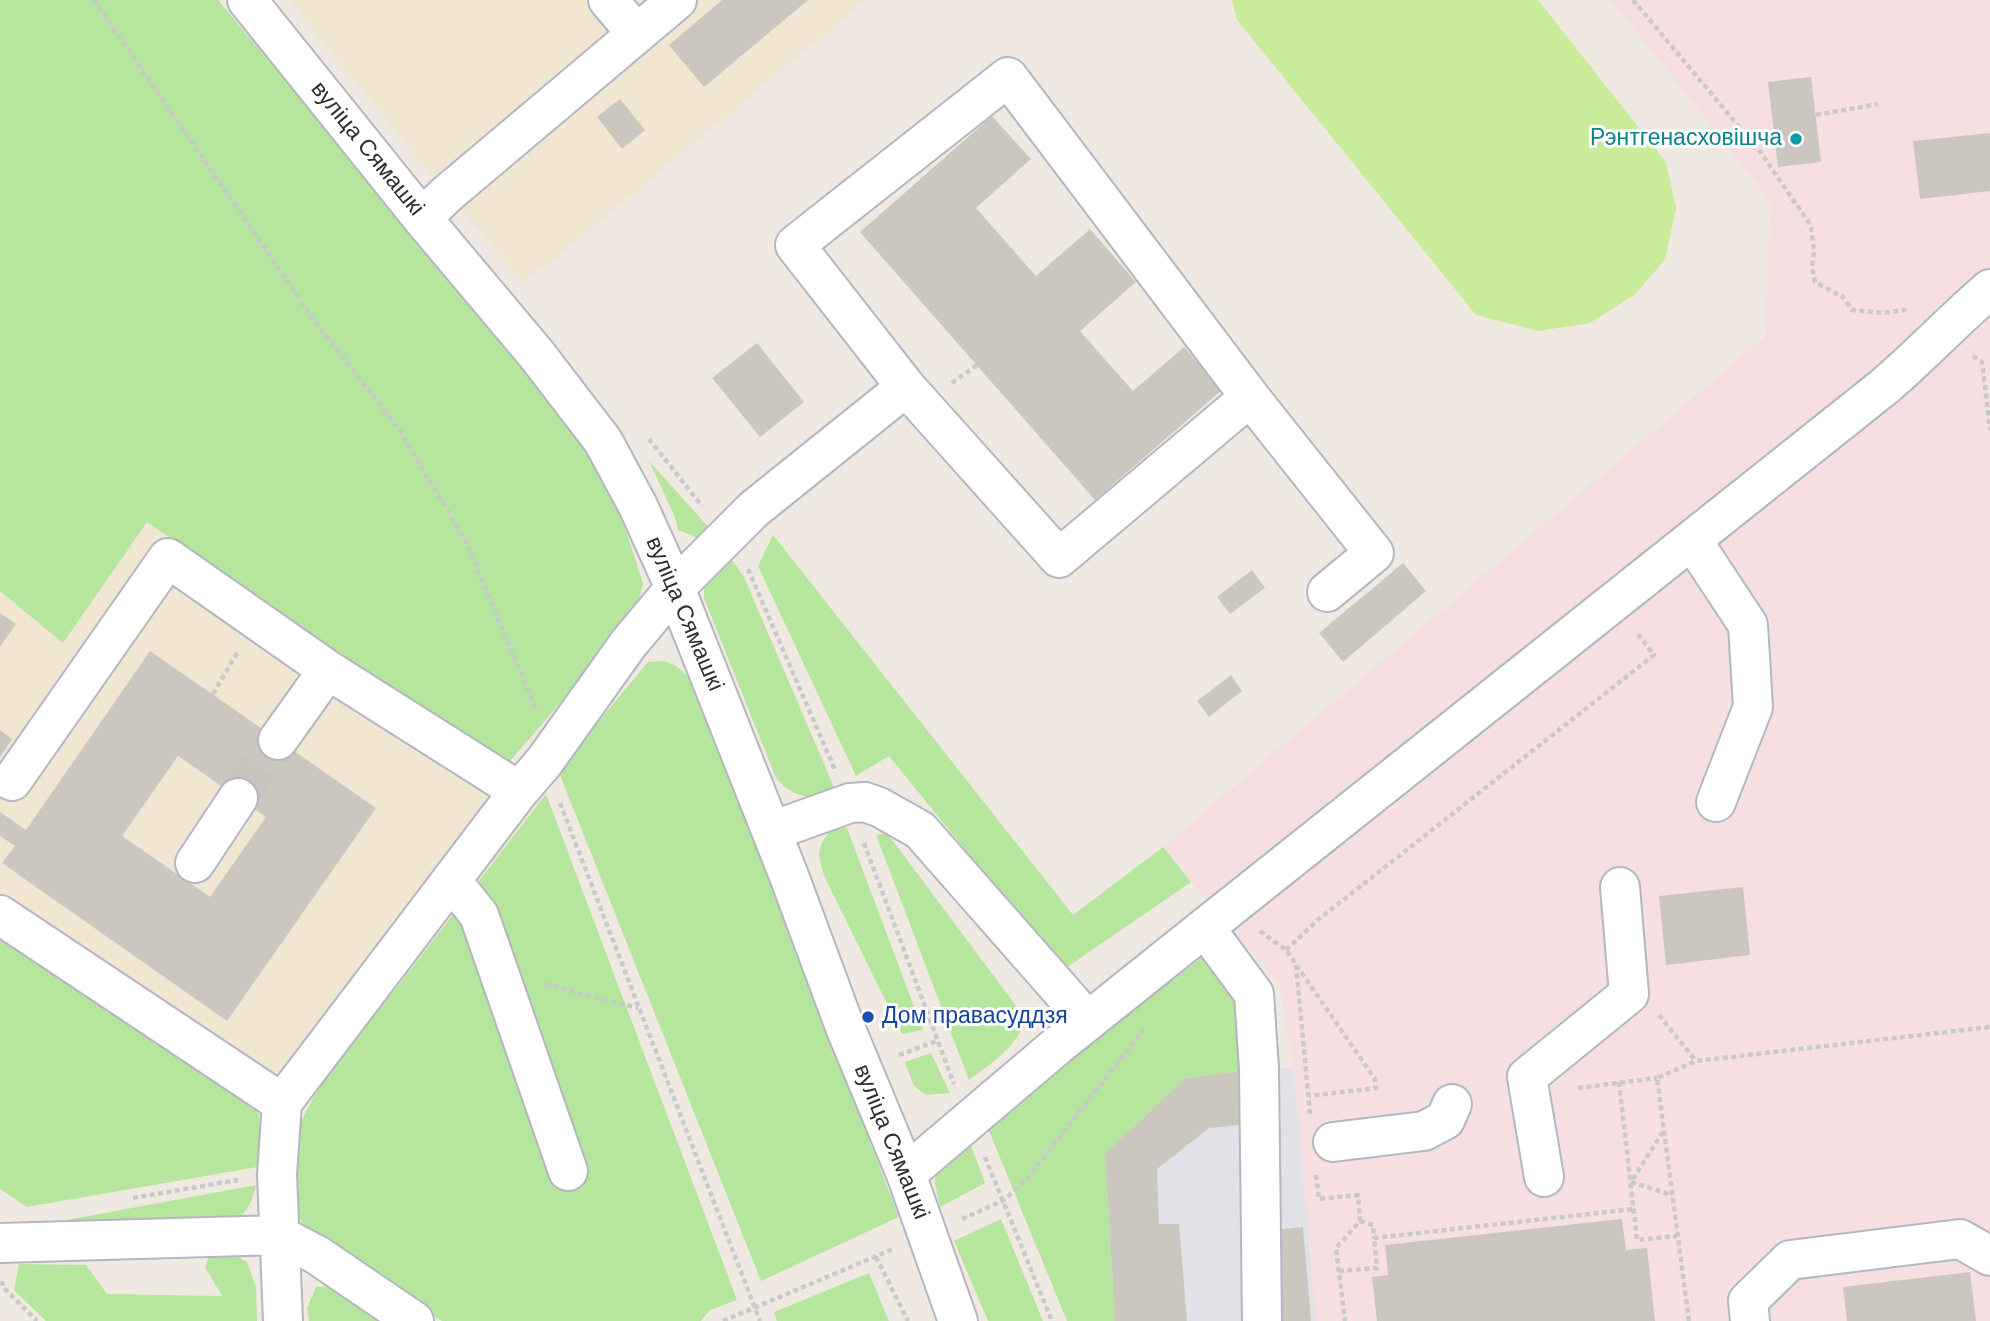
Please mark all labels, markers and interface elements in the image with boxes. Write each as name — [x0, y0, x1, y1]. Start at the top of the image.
street label: вуліца Сямашкі — [304, 76, 430, 222]
place label: Рэнтгенасховішча — [1590, 125, 1782, 153]
marker: Рэнтгенасховішча — [1788, 131, 1804, 147]
street label: вуліца Сямашкі — [639, 533, 729, 695]
place label: Дом правасуддзя — [882, 1003, 1068, 1031]
marker: Дом правасуддзя — [860, 1009, 876, 1025]
street label: вуліца Сямашкі — [847, 1060, 935, 1224]

